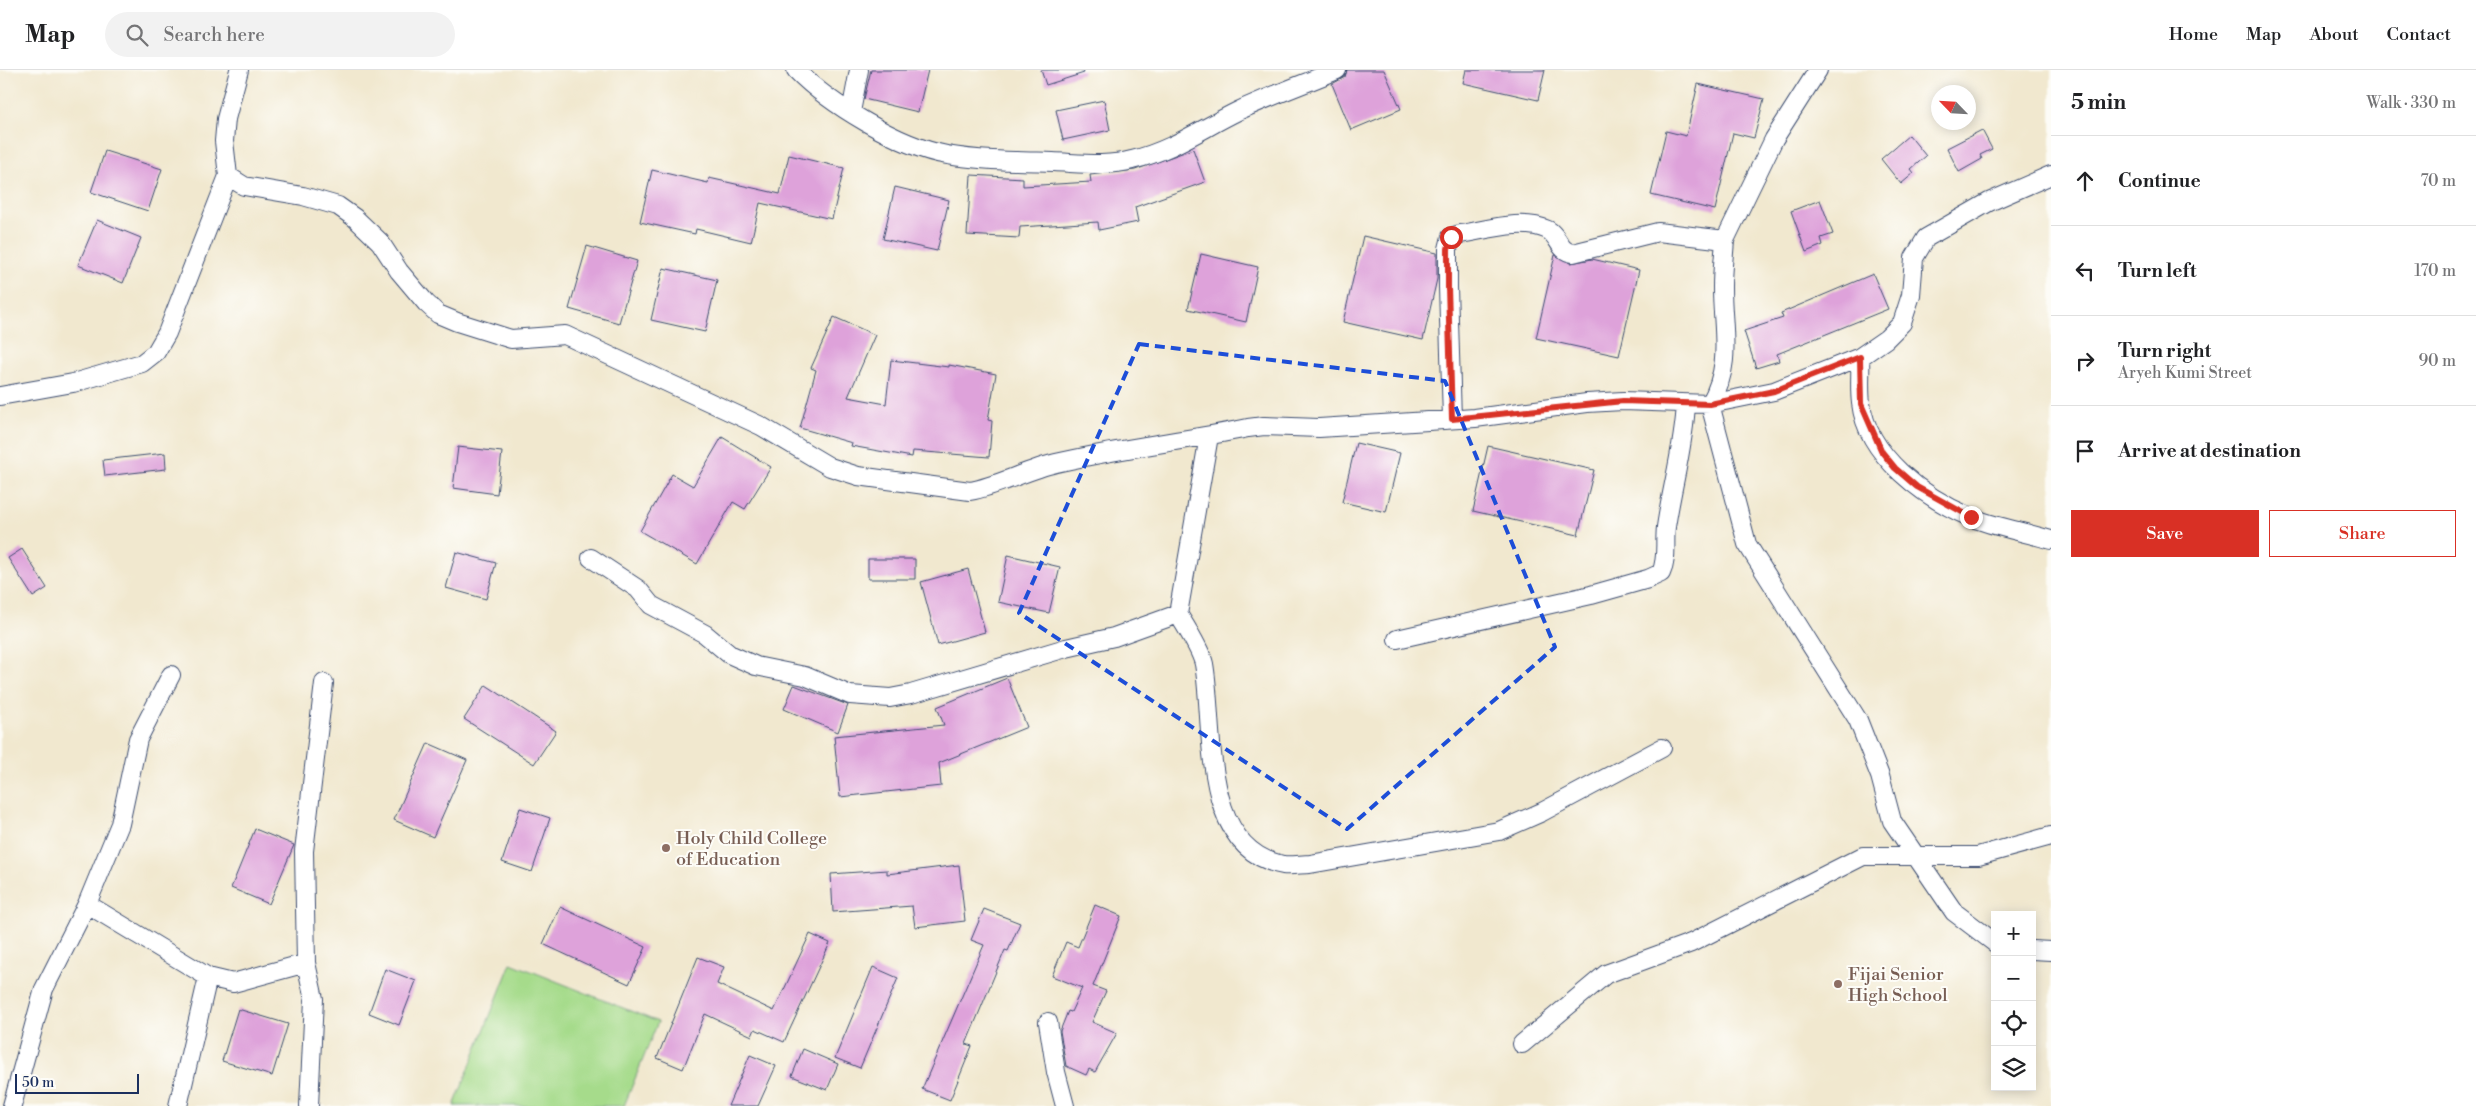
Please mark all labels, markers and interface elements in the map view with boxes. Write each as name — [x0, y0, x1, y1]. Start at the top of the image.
search box — [105, 12, 455, 57]
text: Map — [25, 20, 75, 50]
icon: search — [123, 21, 151, 49]
text: Search here — [163, 23, 265, 47]
text: Home — [2169, 23, 2218, 46]
text: Map — [2246, 23, 2282, 46]
text: About — [2310, 23, 2359, 46]
text: Contact — [2387, 23, 2451, 46]
north arrow — [1931, 85, 1976, 130]
text: 5 min — [2071, 90, 2126, 116]
text: Walk · 330 m — [2366, 93, 2456, 113]
icon: ahead — [2071, 167, 2099, 195]
text: Continue — [2118, 169, 2201, 193]
text: 70 m — [2420, 171, 2456, 191]
route start — [1440, 226, 1463, 249]
icon: left — [2071, 257, 2099, 285]
text: Turn left — [2118, 259, 2197, 283]
text: 170 m — [2414, 261, 2456, 281]
text: Turn right — [2118, 339, 2211, 363]
icon: right — [2071, 347, 2099, 375]
text: 90 m — [2418, 351, 2456, 371]
text: Aryeh Kumi Street — [2118, 363, 2252, 383]
icon: arrive — [2071, 437, 2099, 465]
text: Arrive at destination — [2118, 439, 2301, 463]
route end — [1960, 506, 1983, 529]
button: Save — [2071, 510, 2259, 557]
button: Share — [2269, 510, 2456, 557]
place label: Holy Child College of Education — [676, 827, 827, 871]
marker: Holy Child College of Education — [660, 842, 672, 854]
map controls — [1991, 911, 2036, 1091]
button: + — [1991, 911, 2036, 956]
button: − — [1991, 956, 2036, 1001]
place label: Fijai Senior High School — [1848, 963, 1948, 1007]
marker: Fijai Senior High School — [1832, 978, 1844, 990]
button: locate — [1991, 1001, 2036, 1046]
button: layers — [1991, 1046, 2036, 1091]
scale bar — [15, 1071, 139, 1094]
text: 50 m — [22, 1074, 54, 1092]

